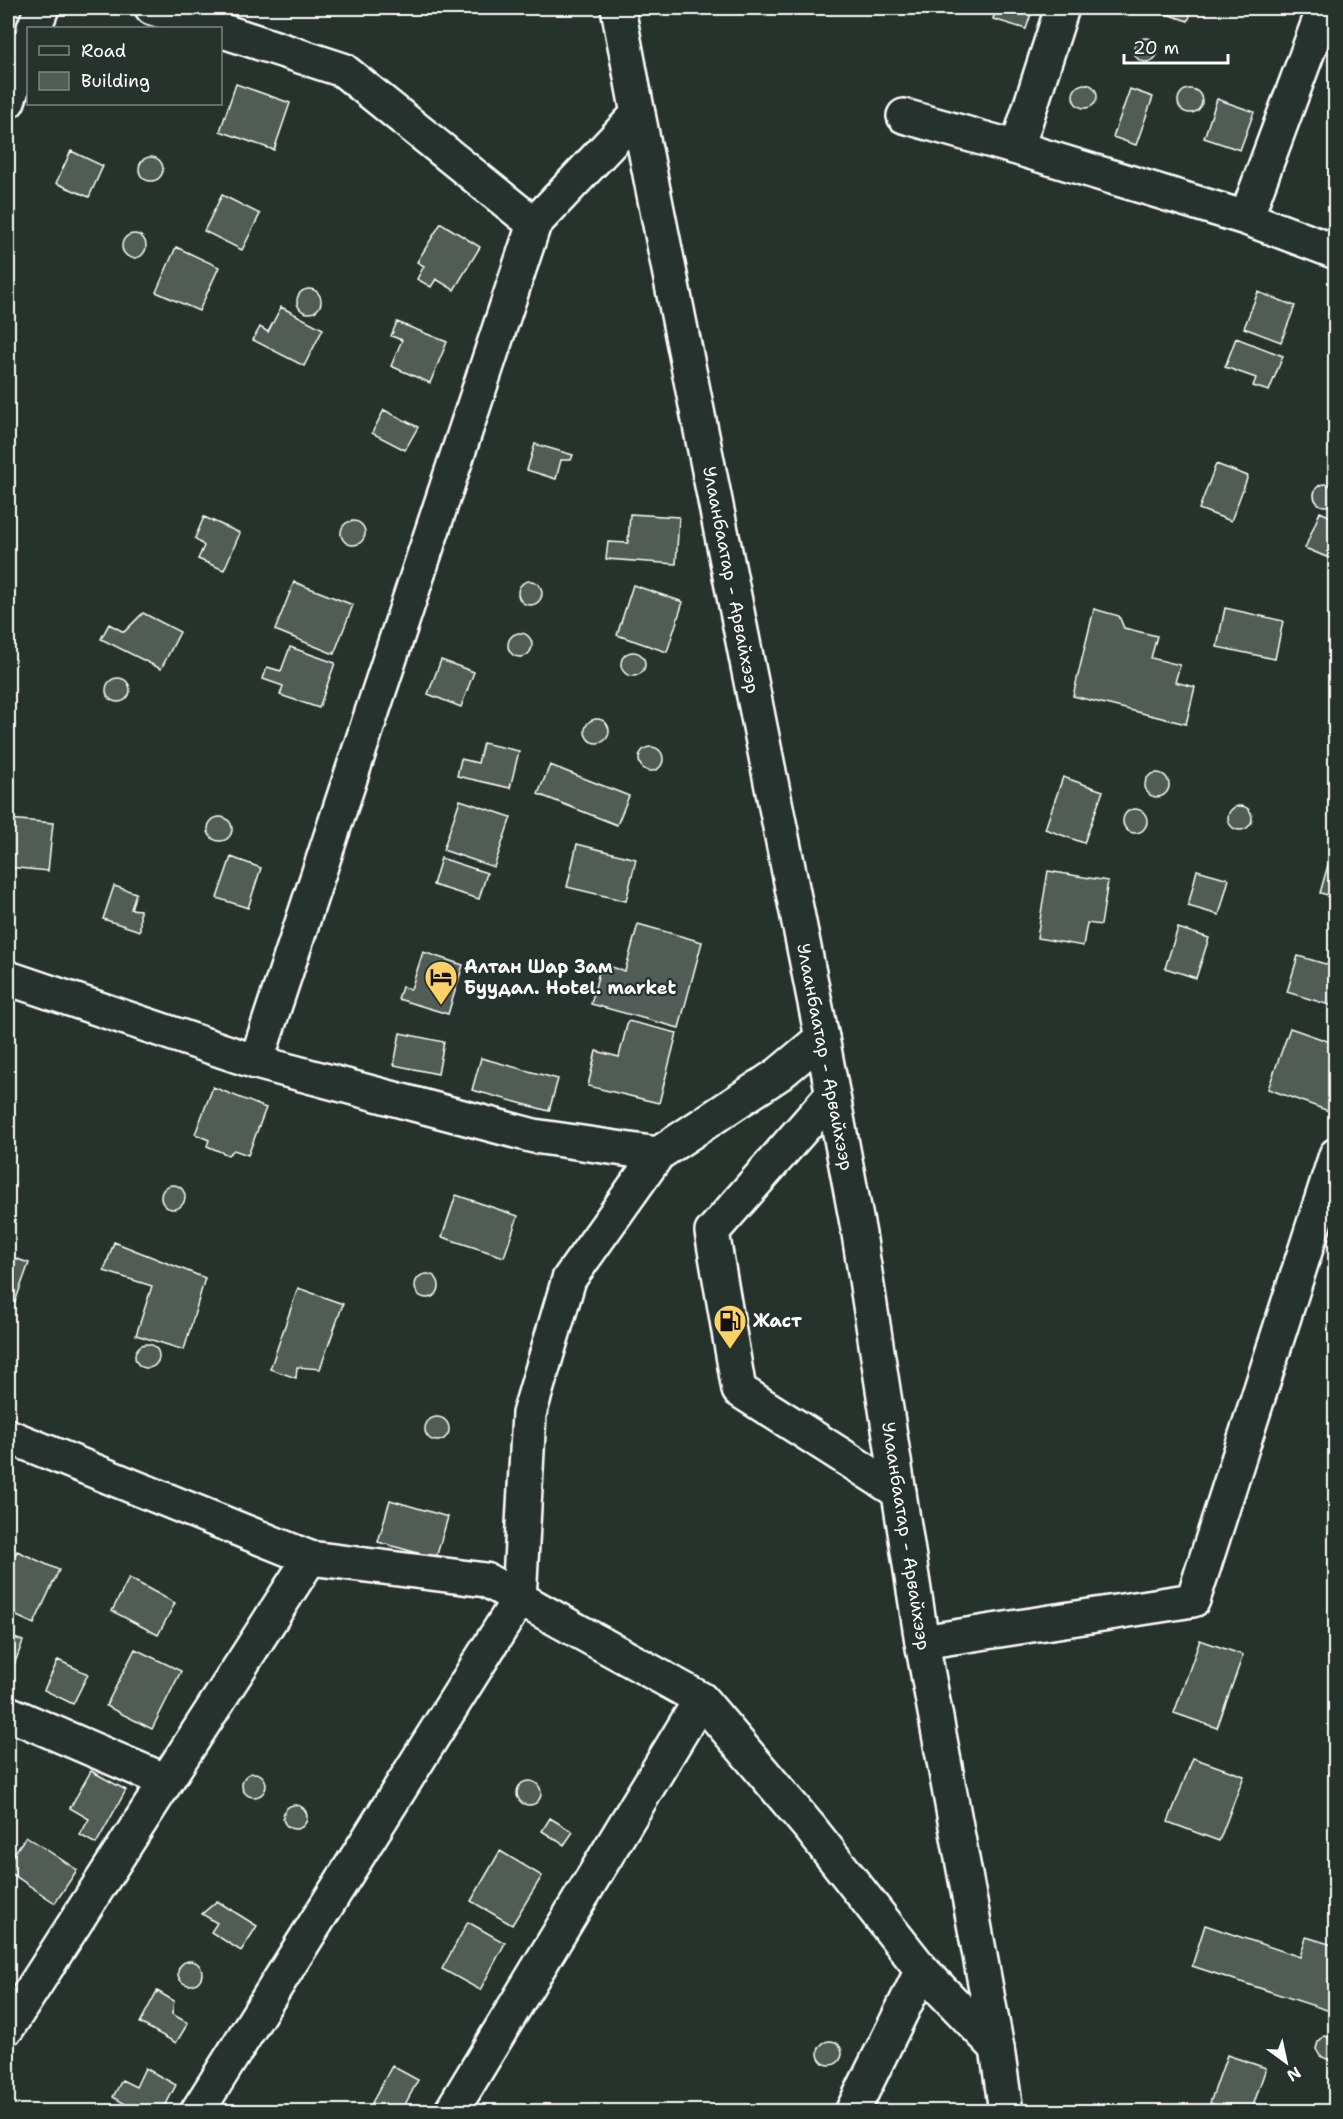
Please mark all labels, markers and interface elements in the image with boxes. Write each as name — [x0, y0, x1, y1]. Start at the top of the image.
legend — [27, 27, 222, 105]
scale bar — [1124, 27, 1228, 65]
text: 20 m — [1133, 36, 1179, 60]
text: Road — [81, 39, 126, 63]
text: Building — [81, 69, 150, 93]
street label: Улаанбаатар - Арвайхээр — [697, 464, 765, 696]
street label: Улаанбаатар - Арвайхээр — [791, 941, 859, 1173]
place label: Алтан Шар Зам Буудал. Hotel. market — [464, 955, 676, 1000]
hotel icon: Алтан Шар Зам Буудал. Hotel. market — [423, 959, 459, 1006]
fuel station icon: Жаст — [712, 1303, 748, 1350]
place label: Жаст — [753, 1309, 802, 1333]
street label: Улаанбаатар - Арвайхээр — [876, 1420, 936, 1652]
north arrow — [1256, 2032, 1316, 2092]
text: N — [1283, 2062, 1305, 2086]

